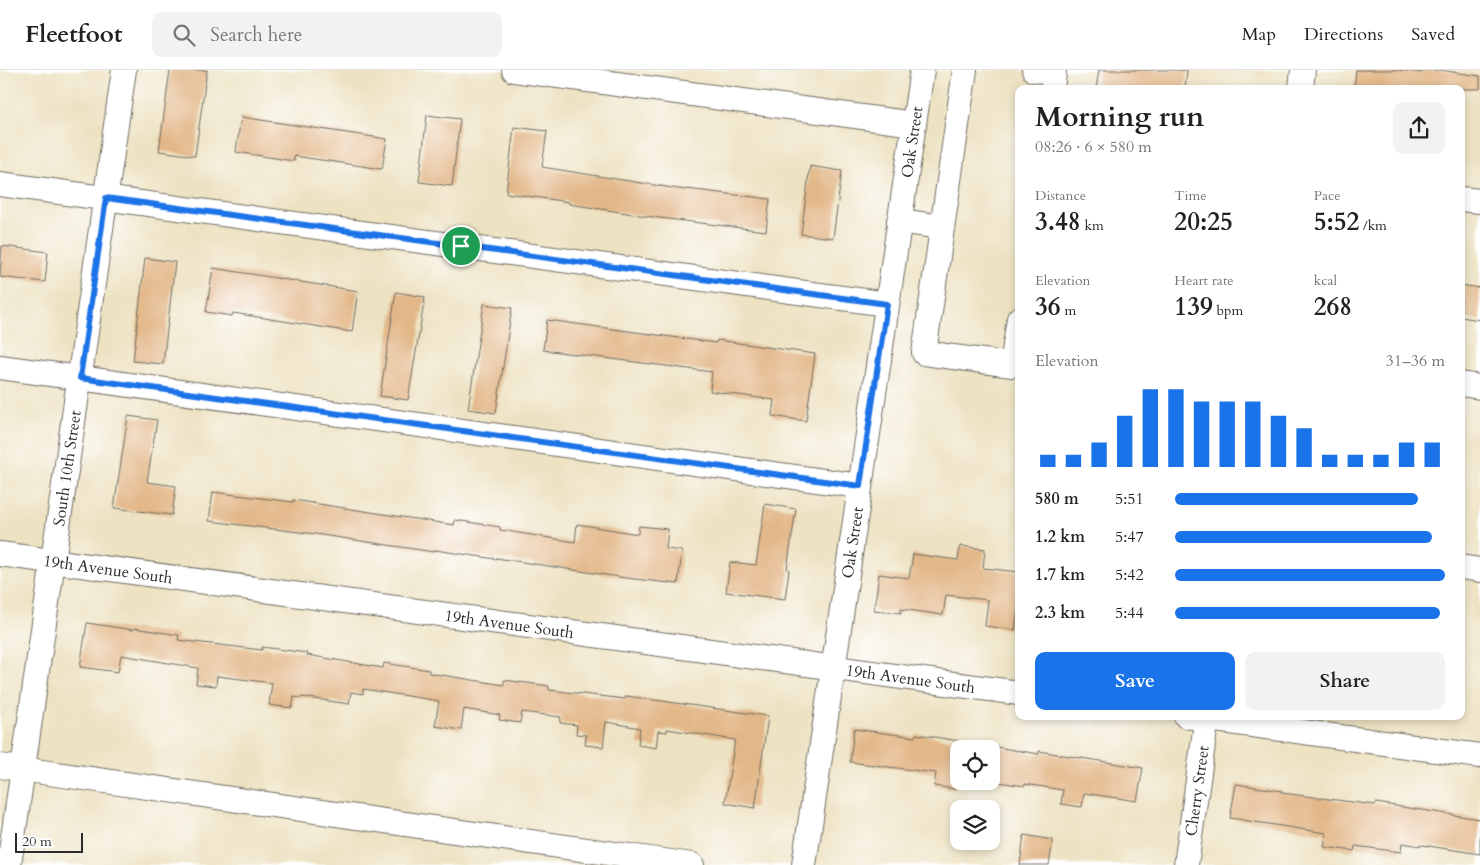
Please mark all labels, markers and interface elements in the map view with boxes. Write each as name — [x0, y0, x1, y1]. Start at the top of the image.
search box — [152, 12, 502, 57]
text: Fleetfoot — [25, 18, 122, 51]
icon: search — [170, 21, 198, 49]
text: Search here — [210, 22, 302, 48]
text: Map — [1242, 22, 1276, 47]
text: Directions — [1304, 22, 1383, 47]
text: Saved — [1411, 22, 1455, 47]
text: Morning run — [1035, 98, 1204, 136]
button: share — [1393, 102, 1445, 154]
street label: Oak Street — [896, 105, 928, 179]
text: 08:26 · 6 × 580 m — [1035, 136, 1152, 158]
text: Distance — [1035, 186, 1086, 205]
text: Time — [1174, 186, 1207, 205]
text: Pace — [1314, 186, 1341, 205]
text: 3.48 — [1035, 205, 1081, 239]
text: 20:25 — [1174, 205, 1233, 239]
text: 5:52 — [1314, 205, 1359, 239]
text: km — [1081, 216, 1104, 235]
text: /km — [1359, 216, 1387, 235]
pin — [440, 225, 482, 267]
icon: arrive — [447, 232, 475, 260]
text: Elevation — [1035, 271, 1091, 290]
text: Heart rate — [1174, 271, 1234, 290]
text: kcal — [1314, 271, 1337, 290]
text: 36 — [1035, 290, 1061, 324]
text: 139 — [1174, 290, 1213, 324]
text: 268 — [1314, 290, 1352, 324]
text: m — [1061, 301, 1076, 320]
text: bpm — [1213, 301, 1243, 320]
text: Elevation — [1035, 350, 1099, 372]
text: 31–36 m — [1386, 350, 1445, 372]
street label: South 10th Street — [48, 409, 87, 528]
text: 580 m — [1035, 488, 1079, 510]
text: 5:51 — [1115, 488, 1144, 510]
street label: Oak Street — [837, 505, 869, 580]
text: 1.2 km — [1035, 526, 1085, 548]
text: 5:47 — [1115, 526, 1144, 548]
street label: 19th Avenue South — [42, 550, 174, 589]
text: 1.7 km — [1035, 564, 1085, 586]
text: 5:42 — [1115, 564, 1144, 586]
text: 2.3 km — [1035, 602, 1085, 624]
text: 5:44 — [1115, 602, 1144, 624]
street label: 19th Avenue South — [443, 605, 575, 644]
button: Save — [1035, 652, 1235, 710]
button: Share — [1245, 652, 1445, 710]
street label: 19th Avenue South — [845, 660, 977, 699]
map controls — [950, 740, 1000, 850]
button: locate — [950, 740, 1000, 790]
street label: Cherry Street — [1180, 744, 1215, 838]
button: layers — [950, 800, 1000, 850]
scale bar — [15, 830, 82, 853]
text: 20 m — [22, 832, 52, 851]

